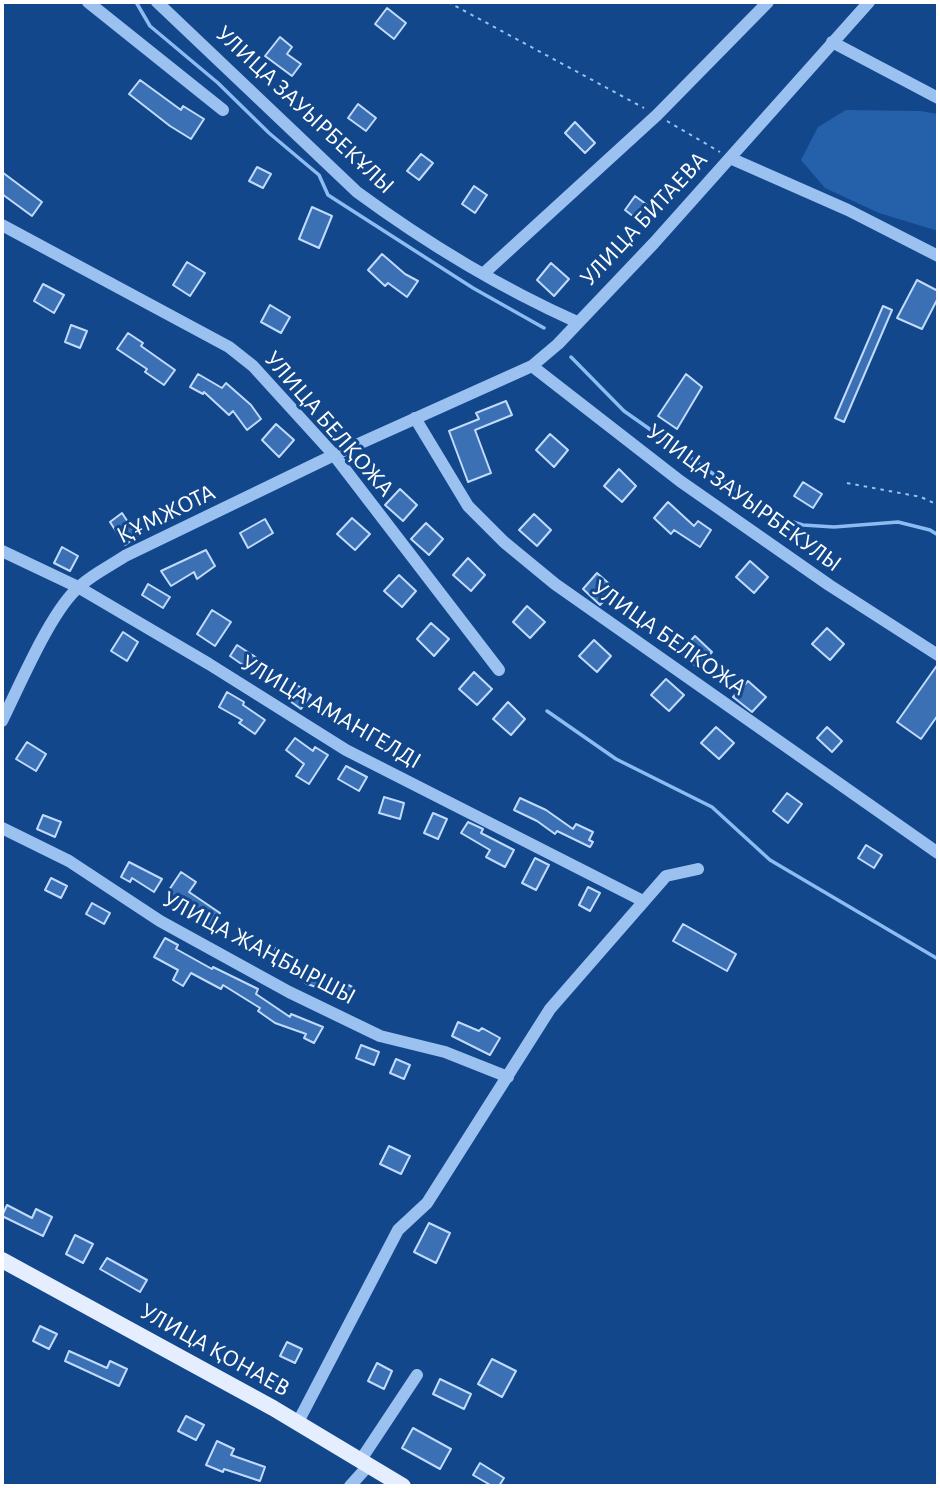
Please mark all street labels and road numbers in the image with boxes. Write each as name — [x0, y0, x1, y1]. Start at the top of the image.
street label: УЛИЦА ЗАУЫРБЕКҰЛЫ — [210, 20, 400, 200]
street label: УЛИЦА БИТАЕВА — [574, 146, 714, 292]
street label: УЛИЦА БЕЛҚОЖА — [258, 345, 400, 503]
street label: УЛИЦА ЗАУЫРБЕКУЛЫ — [641, 418, 847, 578]
street label: ҚҰМЖОТА — [112, 478, 220, 550]
street label: УЛИЦА БЕЛКОЖА — [586, 574, 752, 702]
street label: УЛИЦА АМАНГЕЛДІ — [235, 649, 427, 775]
street label: УЛИЦА ЖАҢБЫРШЫ — [157, 885, 361, 1011]
street label: УЛИЦА ҚОНАЕВ — [135, 1297, 295, 1403]

